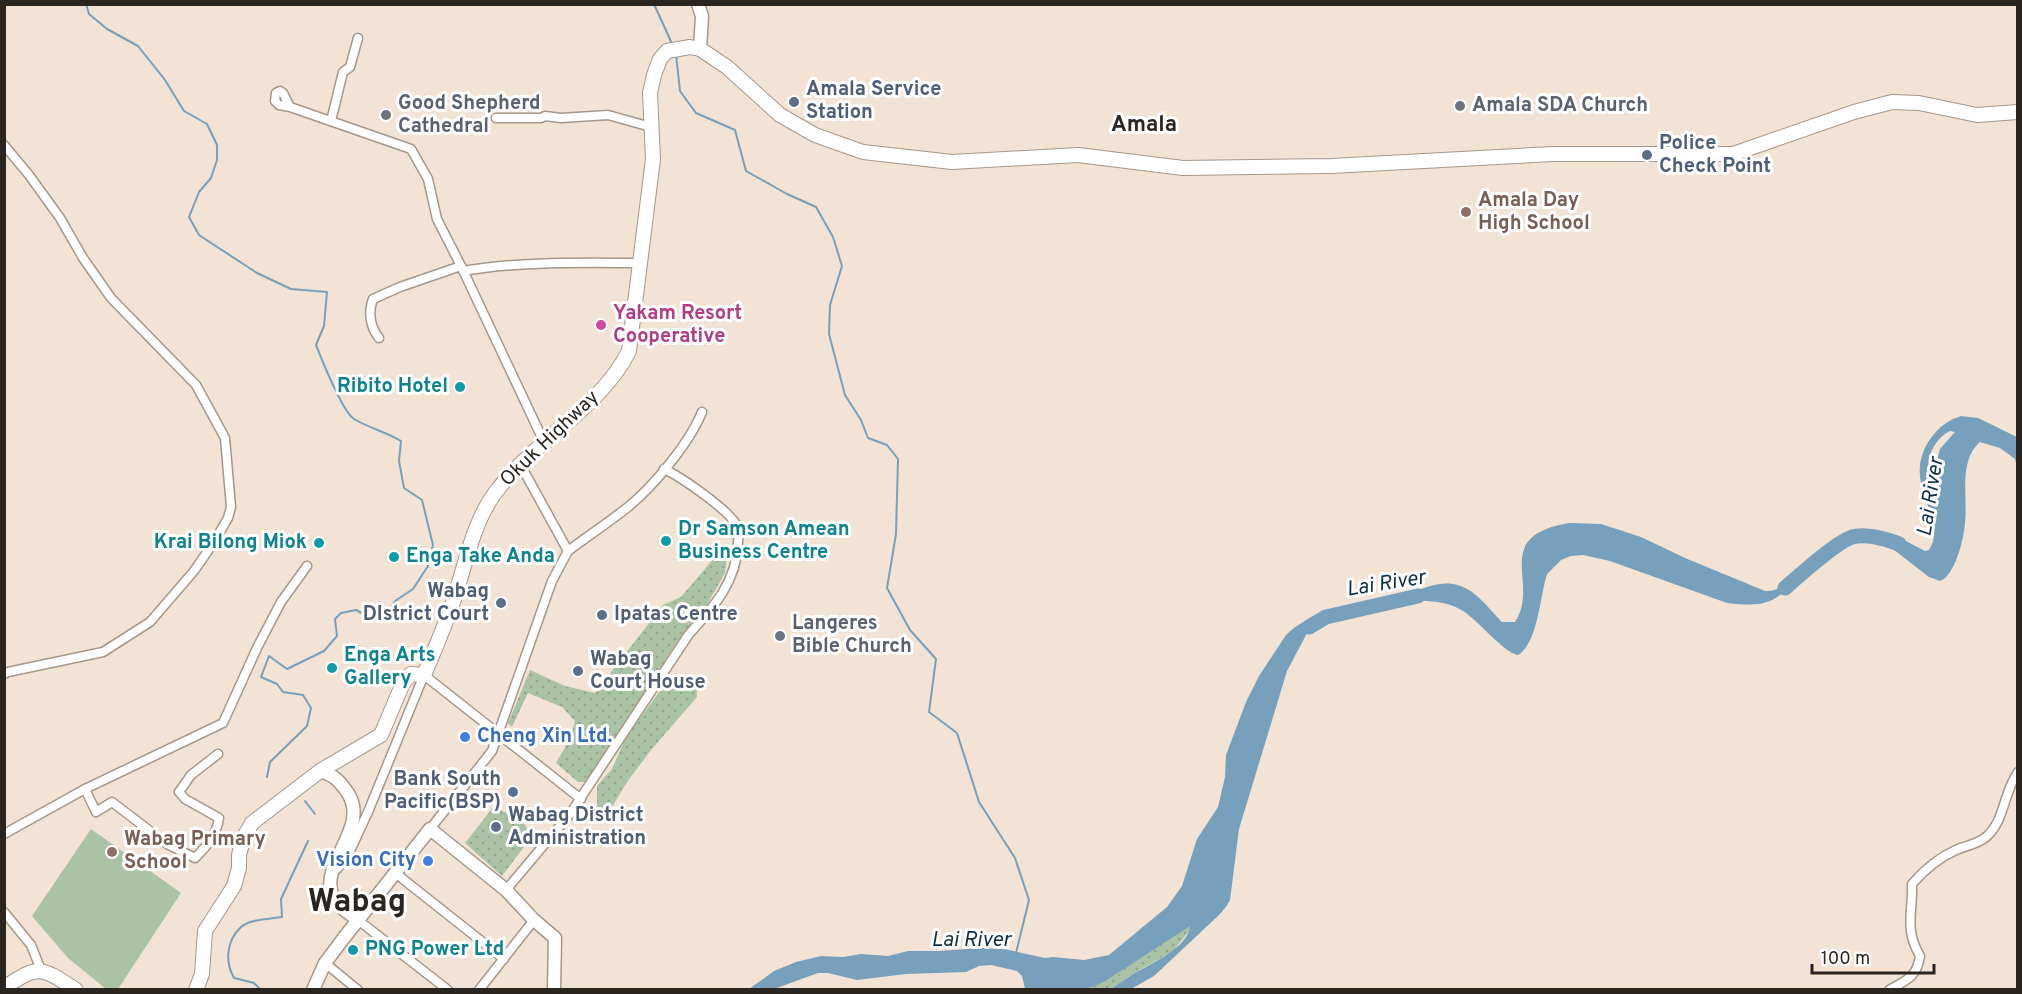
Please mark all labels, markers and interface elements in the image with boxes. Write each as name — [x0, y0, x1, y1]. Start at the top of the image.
place label: Amala Service Station — [806, 77, 941, 126]
place label: Good Shepherd Cathedral — [398, 91, 541, 140]
place label: Amala SDA Church — [1472, 93, 1648, 119]
marker: Amala Service Station — [787, 95, 801, 109]
marker: Amala SDA Church — [1453, 99, 1467, 113]
marker: Good Shepherd Cathedral — [379, 108, 393, 122]
district label: Amala — [1111, 112, 1177, 139]
place label: Police Check Point — [1659, 131, 1771, 180]
marker: Police Check Point — [1640, 148, 1654, 162]
place label: Amala Day High School — [1478, 188, 1590, 237]
marker: Amala Day High School — [1459, 205, 1473, 219]
place label: Yakam Resort Cooperative — [613, 301, 742, 350]
marker: Yakam Resort Cooperative — [594, 318, 608, 332]
place label: Ribito Hotel — [337, 374, 448, 400]
marker: Ribito Hotel — [453, 380, 467, 394]
street label: Okuk Highway — [495, 385, 605, 493]
water label: Lai River — [1911, 454, 1951, 538]
place label: Dr Samson Amean Business Centre — [678, 517, 850, 566]
place label: Krai Bilong Miok — [154, 530, 307, 556]
marker: Dr Samson Amean Business Centre — [659, 534, 673, 548]
marker: Krai Bilong Miok — [312, 536, 326, 550]
place label: Enga Take Anda — [406, 544, 555, 570]
marker: Enga Take Anda — [387, 550, 401, 564]
water label: Lai River — [1345, 564, 1429, 604]
place label: Wabag DIstrict Court — [363, 579, 489, 628]
marker: Wabag DIstrict Court — [494, 596, 508, 610]
place label: Ipatas Centre — [614, 602, 738, 628]
marker: Ipatas Centre — [595, 608, 609, 622]
place label: Langeres Bible Church — [792, 611, 912, 660]
marker: Langeres Bible Church — [773, 629, 787, 643]
place label: Enga Arts Gallery — [344, 643, 436, 692]
place label: Wabag Court House — [590, 647, 706, 696]
marker: Enga Arts Gallery — [325, 661, 339, 675]
marker: Wabag Court House — [571, 664, 585, 678]
place label: Cheng Xin Ltd. — [477, 724, 612, 750]
marker: Cheng Xin Ltd. — [458, 730, 472, 744]
place label: Bank South Pacific(BSP) — [384, 767, 501, 816]
marker: Bank South Pacific(BSP) — [506, 785, 520, 799]
place label: Wabag District Administration — [508, 803, 646, 852]
marker: Wabag District Administration — [489, 820, 503, 834]
place label: Wabag Primary School — [124, 827, 266, 876]
marker: Wabag Primary School — [105, 845, 119, 859]
place label: Vision City — [316, 848, 416, 874]
marker: Vision City — [421, 854, 435, 868]
district label: Wabag — [308, 883, 406, 923]
water label: Lai River — [931, 927, 1013, 954]
place label: PNG Power Ltd — [365, 937, 504, 963]
scale bar — [1812, 937, 1934, 975]
marker: PNG Power Ltd — [346, 943, 360, 957]
text: 100 m — [1821, 948, 1870, 971]

